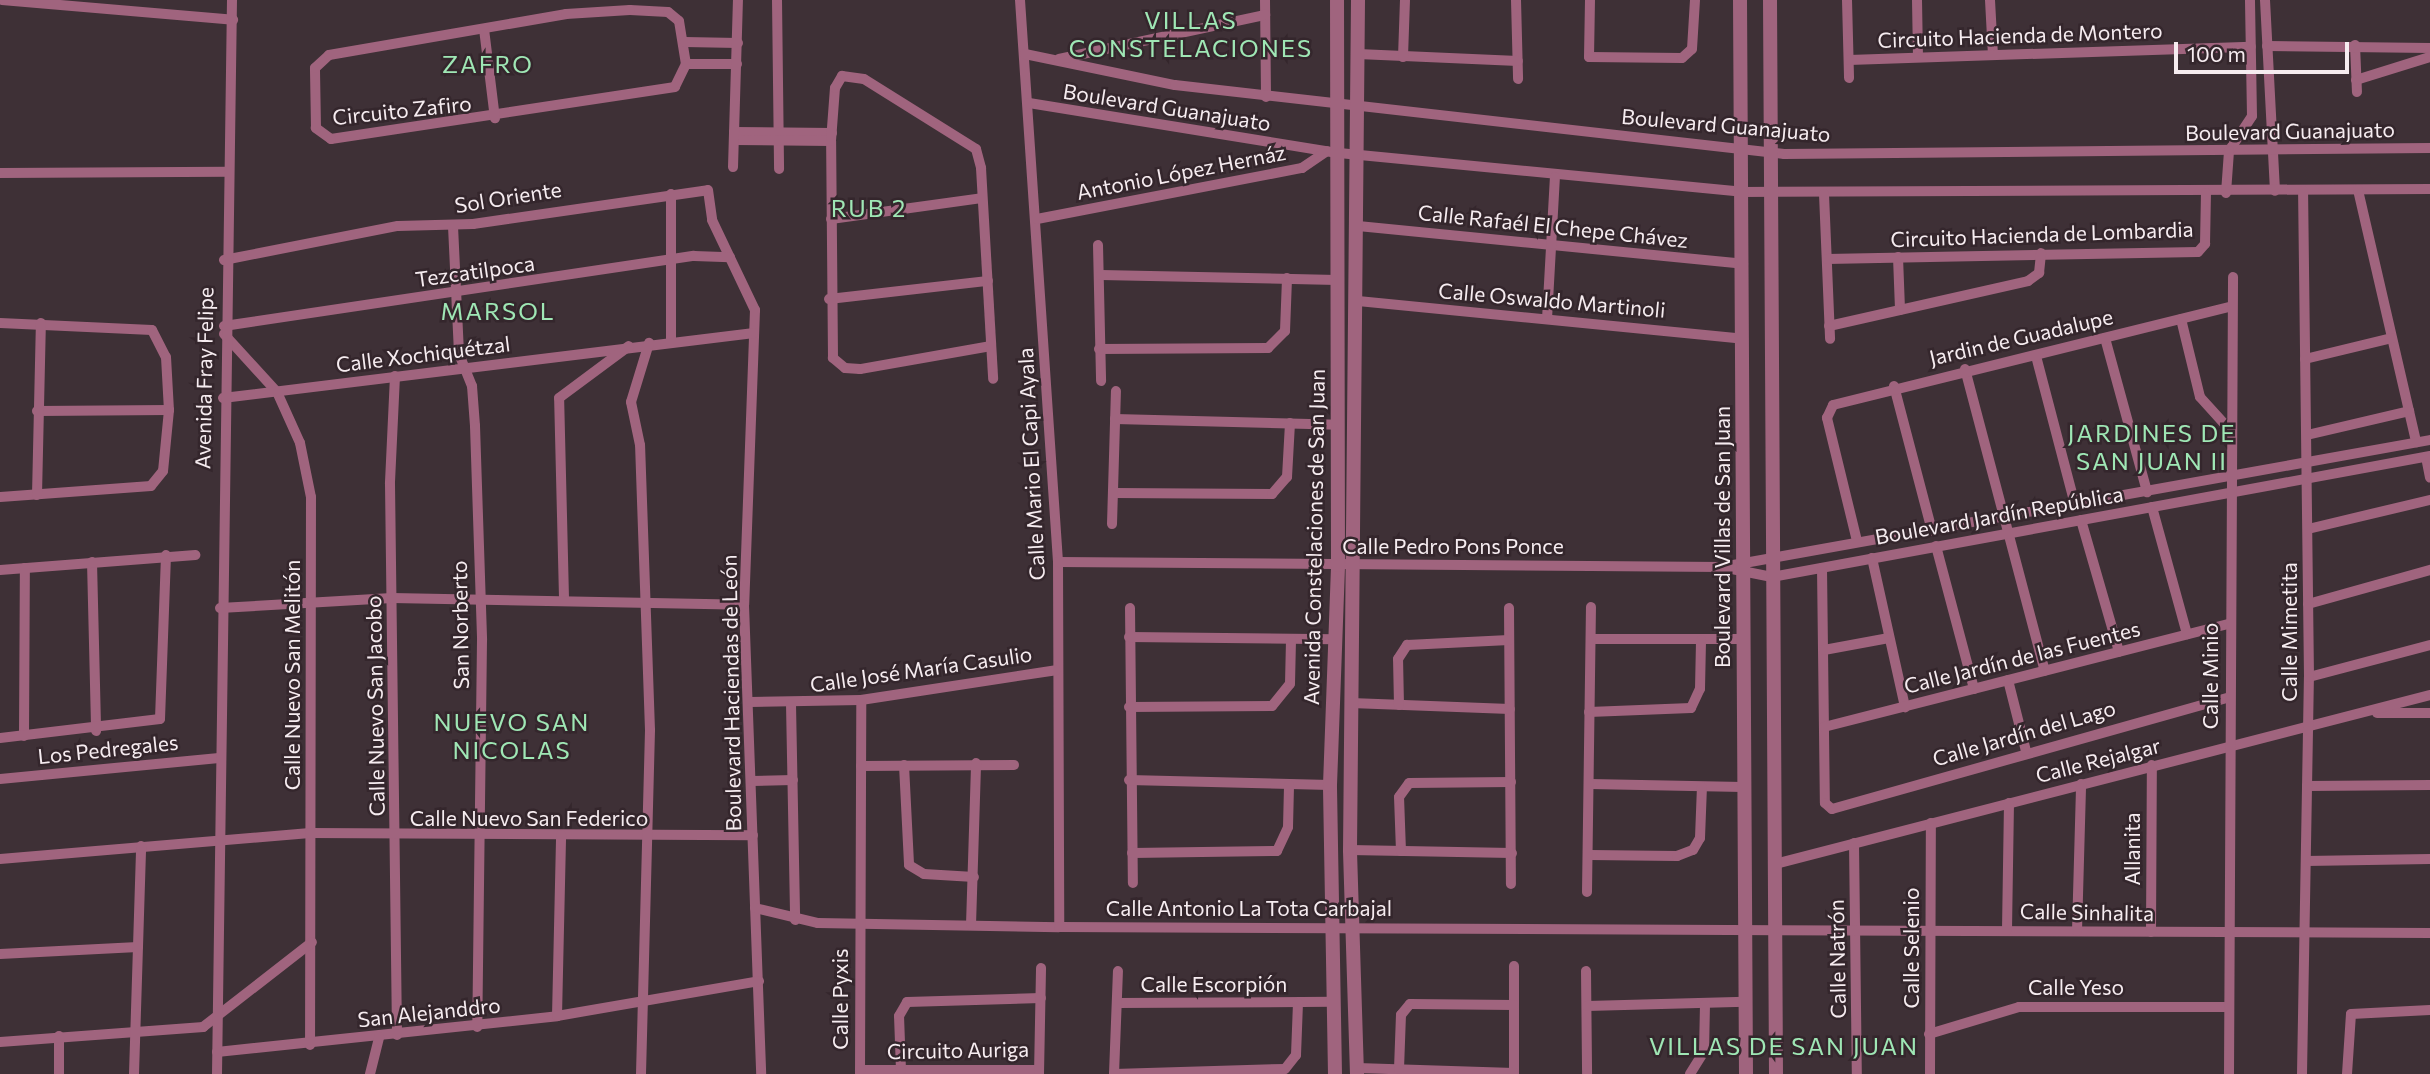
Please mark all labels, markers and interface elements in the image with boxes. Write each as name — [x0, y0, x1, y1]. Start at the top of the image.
district label: VILLAS CONSTELACIONES — [1071, 6, 1311, 62]
street label: Circuito Hacienda de Montero — [1877, 17, 2163, 53]
scale bar — [2178, 28, 2353, 72]
text: 100 m — [2187, 41, 2246, 66]
district label: ZAFRO — [443, 50, 533, 78]
street label: Boulevard Guanajuato — [1061, 78, 1273, 136]
street label: Circuito Zafiro — [331, 90, 473, 130]
street label: Boulevard Guanajuato — [1620, 103, 1832, 147]
street label: Boulevard Guanajuato — [2185, 117, 2395, 145]
street label: Antonio López Hernáz — [1074, 139, 1288, 205]
street label: Sol Oriente — [453, 176, 563, 218]
district label: RUB 2 — [831, 194, 907, 222]
street label: Calle Rafaél El Chepe Chávez — [1417, 199, 1689, 253]
street label: Circuito Hacienda de Lombardia — [1890, 216, 2194, 252]
street label: Tezcatilpoca — [414, 250, 536, 292]
street label: Calle Oswaldo Martinoli — [1437, 278, 1667, 322]
street label: Avenida Fray Felipe — [190, 287, 218, 469]
district label: MARSOL — [441, 297, 555, 325]
street label: Jardin de Guadalupe — [1927, 304, 2115, 370]
street label: Calle Xochiquétzal — [334, 331, 512, 377]
street label: Calle Mario El Capi Ayala — [1012, 347, 1050, 581]
street label: Avenida Constelaciones de San Juan — [1298, 369, 1330, 705]
street label: Boulevard Villas de San Juan — [1709, 406, 1735, 668]
district label: JARDINES DE SAN JUAN II — [2069, 419, 2235, 475]
street label: Boulevard Jardín República — [1873, 481, 2125, 549]
street label: Calle Pedro Pons Ponce — [1342, 533, 1564, 559]
street label: Boulevard Haciendas de León — [716, 554, 746, 832]
street label: Calle Nuevo San Melitón — [279, 560, 305, 790]
street label: San Norberto — [446, 560, 474, 690]
street label: Calle Mimetita — [2276, 562, 2302, 702]
street label: Calle Nuevo San Jacobo — [360, 595, 390, 817]
street label: Calle Jardín de las Fuentes — [1901, 615, 2143, 699]
street label: Calle Minio — [2197, 623, 2223, 729]
street label: Calle José María Casulio — [808, 641, 1034, 697]
street label: Calle Jardín del Lago — [1930, 695, 2118, 771]
district label: NUEVO SAN NICOLAS — [435, 708, 589, 764]
street label: Los Pedregales — [36, 729, 180, 769]
street label: Calle Rejalgar — [2033, 732, 2163, 788]
street label: Calle Nuevo San Federico — [410, 805, 648, 831]
street label: Allanita — [2119, 812, 2145, 886]
street label: Calle Selenio — [1898, 888, 1924, 1008]
street label: Calle Antonio La Tota Carbajal — [1106, 895, 1392, 921]
street label: Calle Sinhalita — [2020, 898, 2154, 926]
street label: Calle Natrón — [1823, 899, 1851, 1019]
street label: Calle Pyxis — [827, 948, 853, 1050]
street label: Calle Escorpión — [1141, 971, 1287, 997]
street label: Calle Yeso — [2028, 974, 2124, 1000]
street label: San Alejanddro — [356, 992, 502, 1032]
district label: VILLAS DE SAN JUAN — [1651, 1032, 1917, 1060]
street label: Circuito Auriga — [887, 1036, 1029, 1064]

